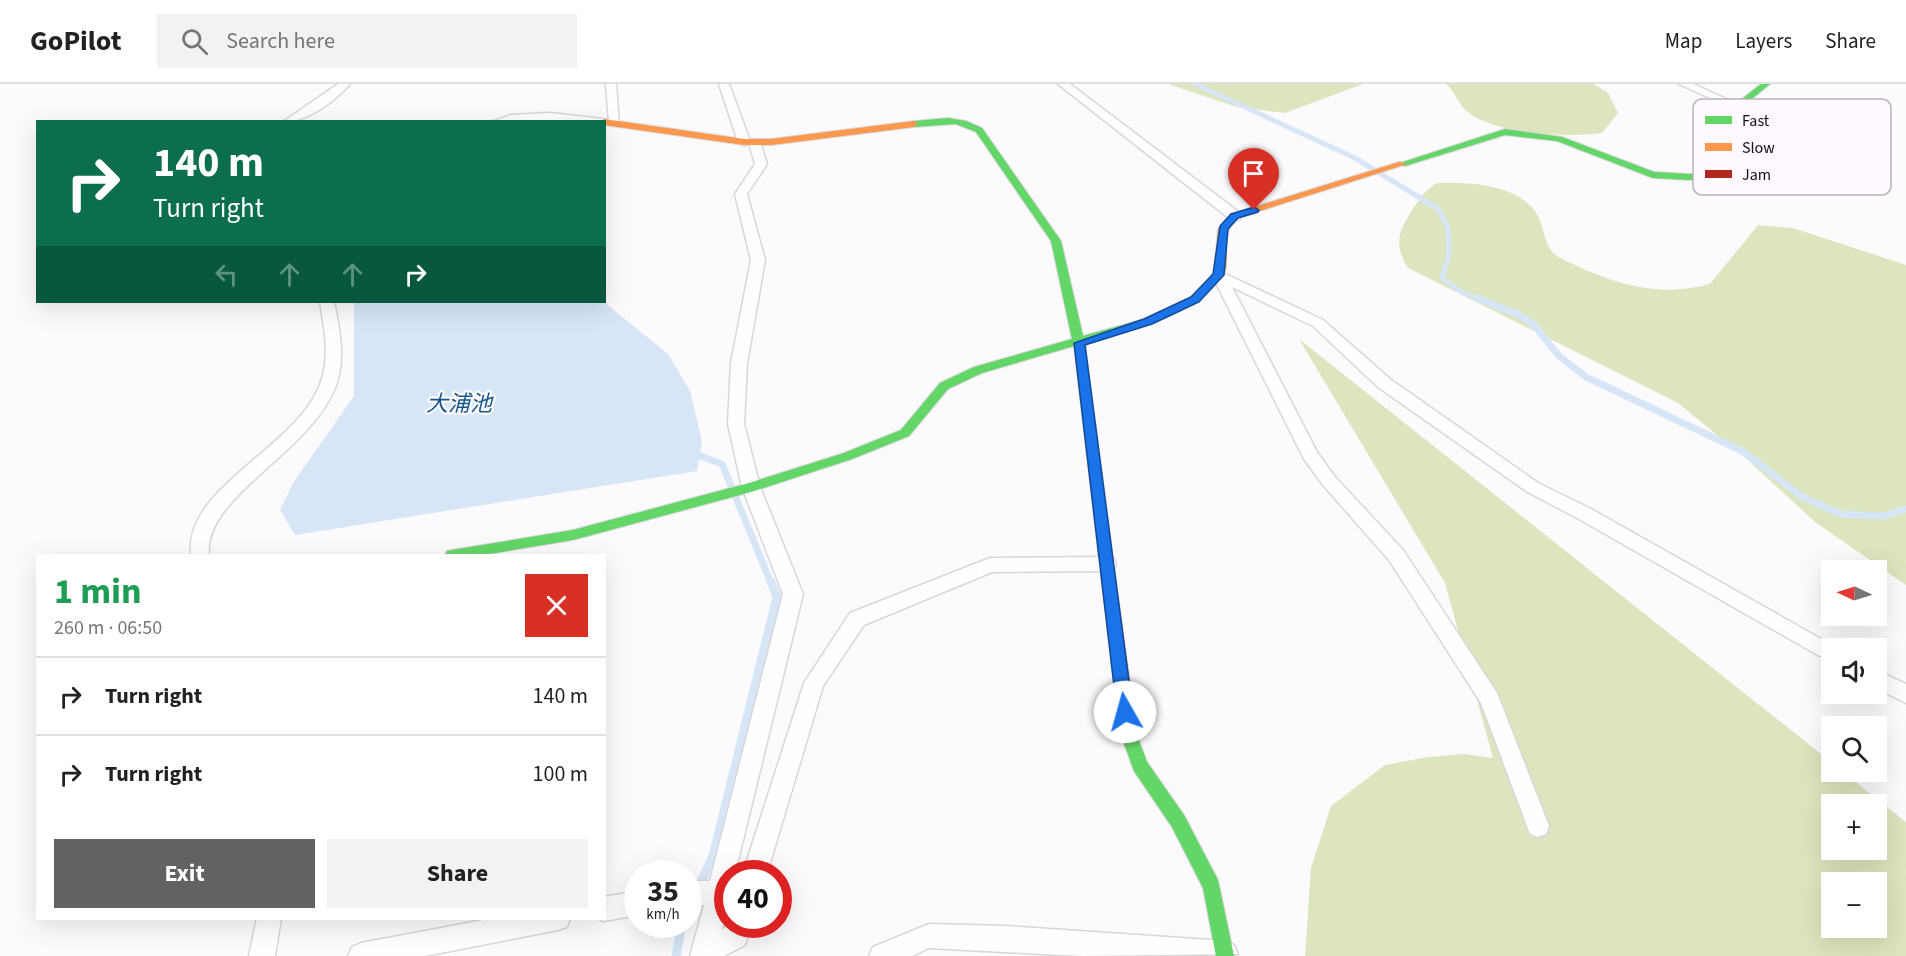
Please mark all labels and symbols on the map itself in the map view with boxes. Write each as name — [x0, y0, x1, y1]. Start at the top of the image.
legend — [1693, 99, 1891, 195]
text: Fast — [1742, 110, 1770, 132]
text: Slow — [1742, 137, 1775, 159]
pin — [1228, 148, 1279, 210]
text: Jam — [1742, 164, 1771, 186]
water label: 大浦池 — [426, 388, 494, 420]
north arrow — [1821, 560, 1887, 626]
position arrow — [1093, 680, 1157, 744]
speed limit sign: 40 — [714, 860, 792, 938]

